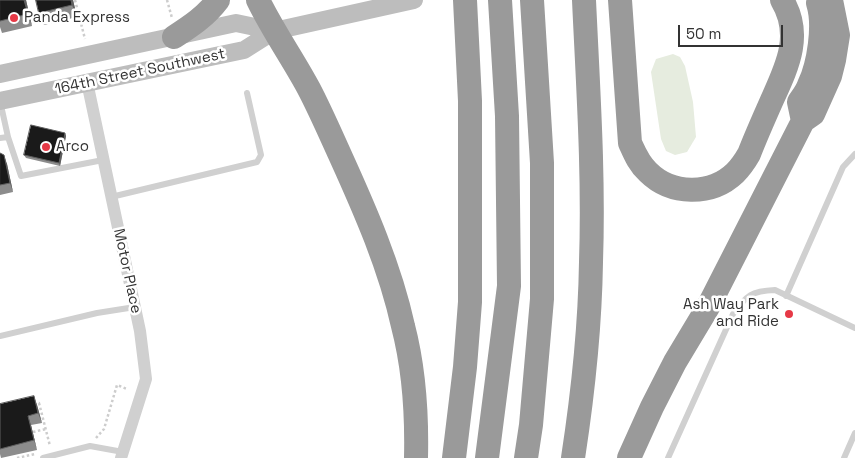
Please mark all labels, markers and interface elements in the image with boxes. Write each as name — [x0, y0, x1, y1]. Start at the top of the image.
place label: Panda Express — [24, 9, 130, 27]
marker: Panda Express — [8, 12, 20, 24]
scale bar — [680, 15, 785, 47]
text: 50 m — [686, 24, 721, 43]
street label: 164th Street Southwest — [53, 45, 227, 99]
place label: Arco — [56, 138, 89, 156]
marker: Arco — [40, 141, 52, 153]
street label: Motor Place — [109, 227, 145, 315]
place label: Ash Way Park and Ride — [683, 296, 779, 331]
marker: Ash Way Park and Ride — [783, 308, 795, 320]

